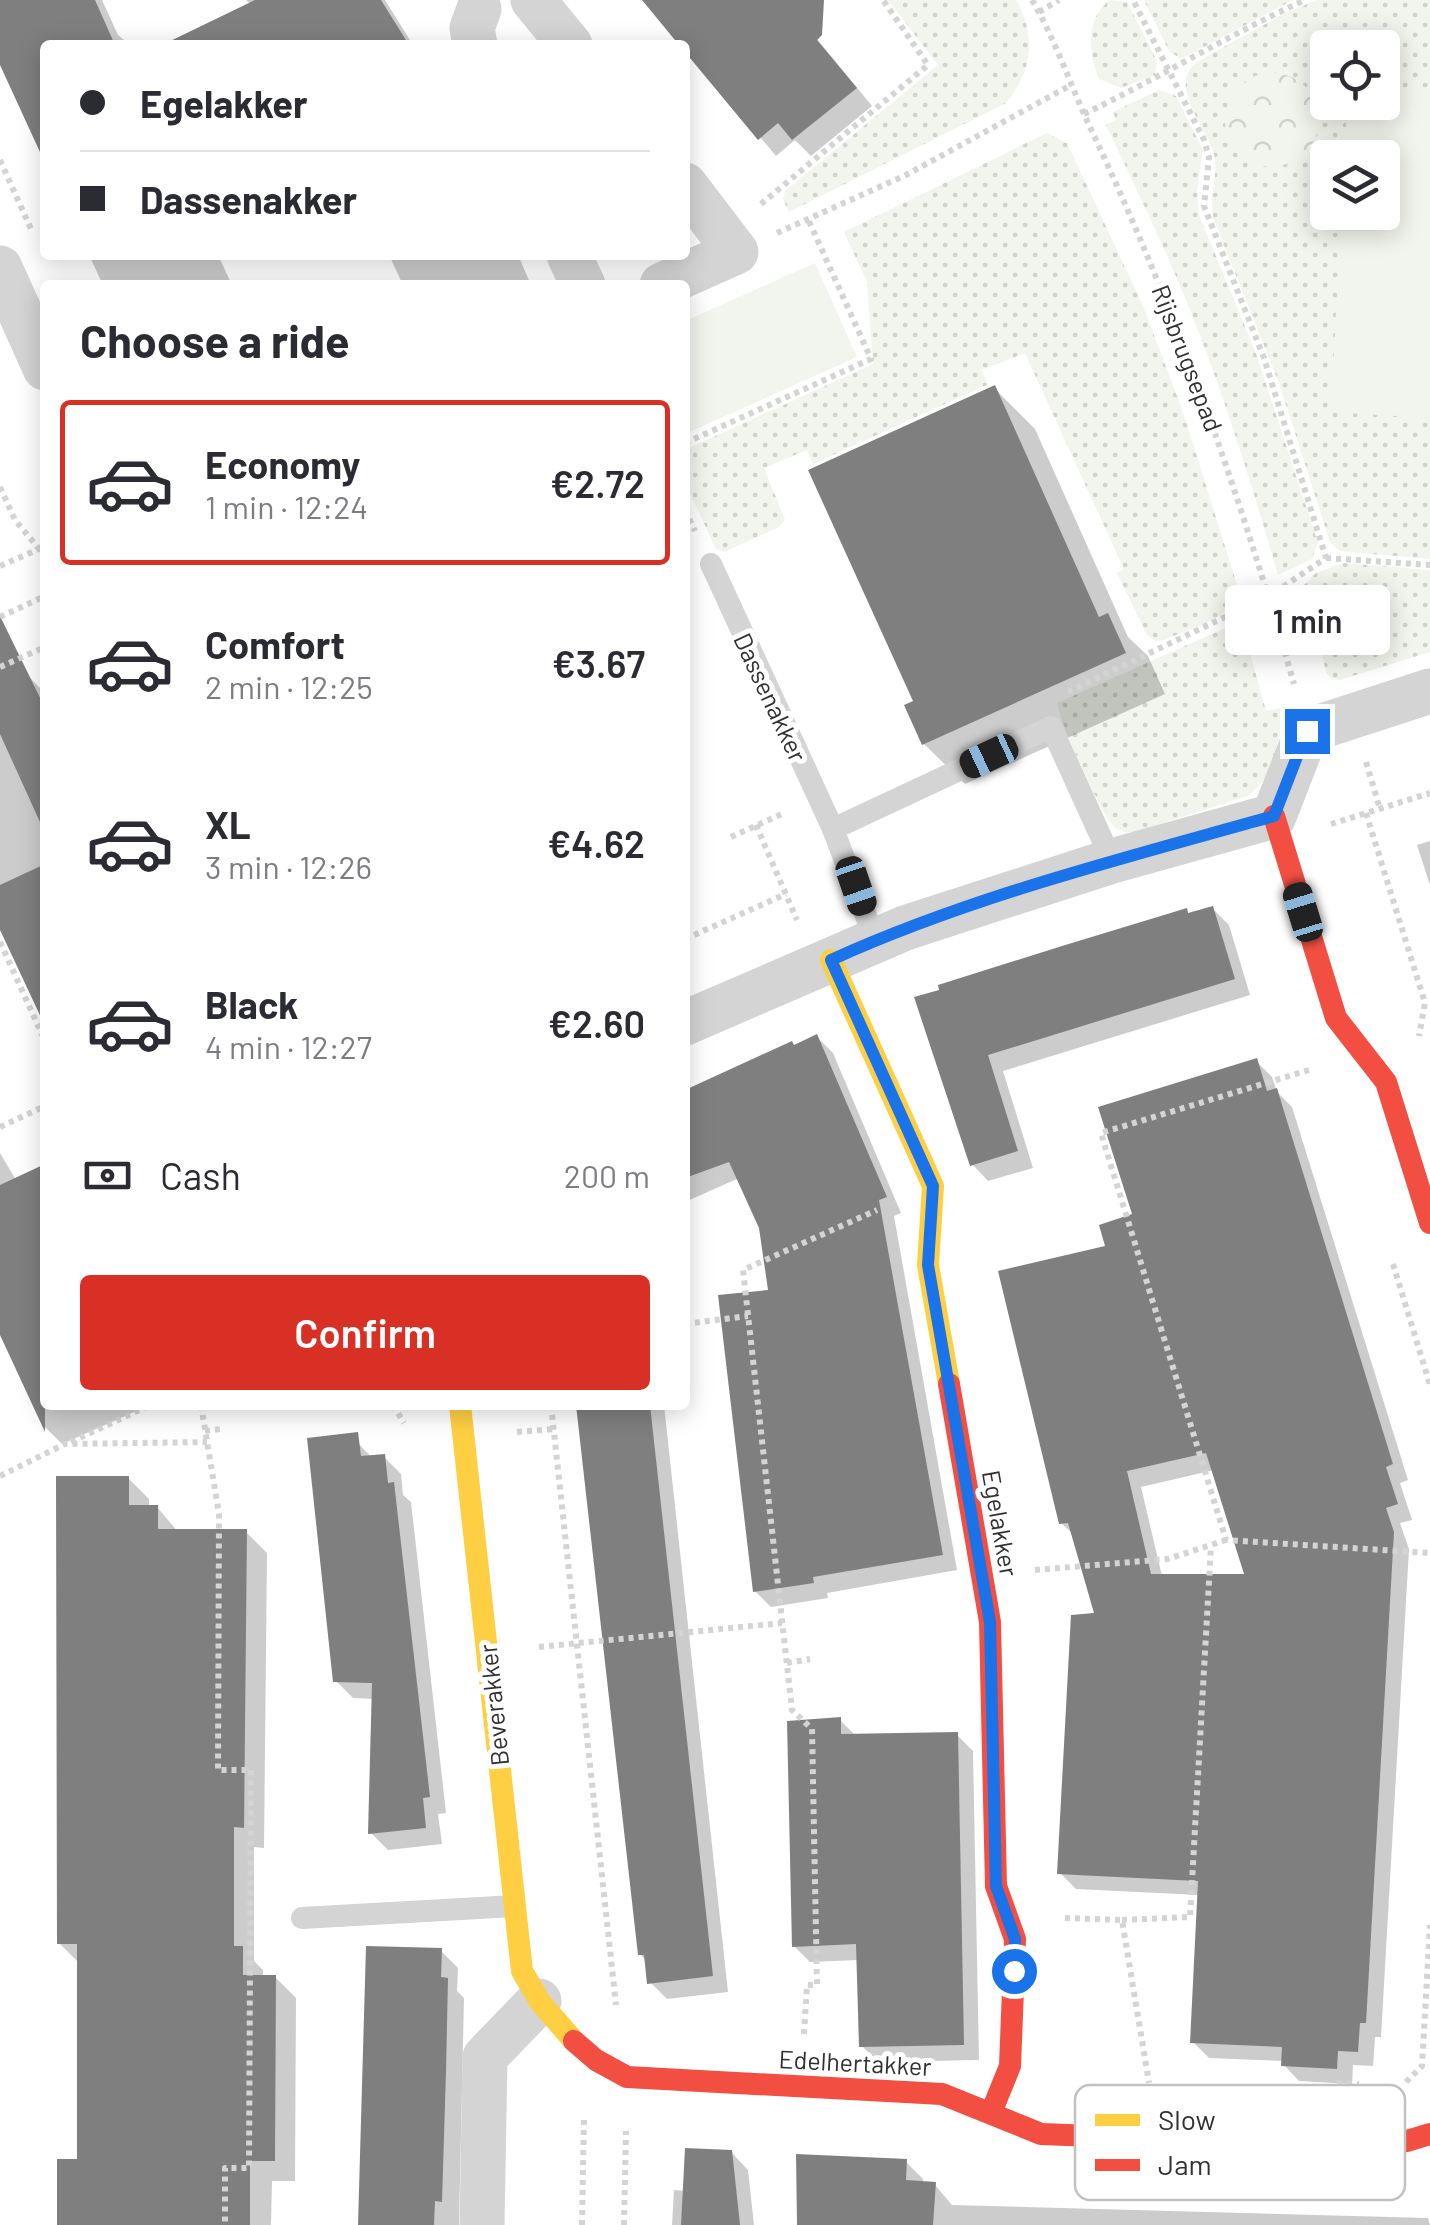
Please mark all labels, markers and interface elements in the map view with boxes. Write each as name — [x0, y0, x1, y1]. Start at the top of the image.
map controls — [1310, 30, 1400, 230]
button: locate — [1310, 30, 1400, 120]
text: Egelakker — [140, 80, 307, 126]
button: layers — [1310, 140, 1400, 230]
text: Dassenakker — [140, 176, 357, 222]
street label: Rijsbrugsepad — [1146, 280, 1230, 436]
text: Choose a ride — [80, 313, 350, 367]
icon: car — [85, 438, 175, 528]
text: Economy — [205, 441, 360, 487]
text: €2.72 — [550, 460, 645, 506]
text: 1 min · 12:24 — [205, 487, 368, 525]
callout: 1 min — [1224, 586, 1390, 656]
text: 1 min — [1273, 601, 1342, 639]
icon: car — [85, 618, 175, 708]
text: Comfort — [205, 621, 345, 667]
street label: Dassenakker — [728, 628, 814, 766]
text: €3.67 — [552, 640, 645, 686]
text: 2 min · 12:25 — [205, 667, 373, 705]
route end — [1285, 709, 1330, 754]
car — [955, 730, 1023, 782]
icon: car — [85, 798, 175, 888]
text: XL — [205, 801, 251, 847]
text: €4.62 — [547, 820, 645, 866]
text: 3 min · 12:26 — [205, 847, 372, 885]
car — [832, 853, 880, 919]
car — [1280, 879, 1326, 945]
icon: car — [85, 978, 175, 1068]
text: Black — [205, 981, 299, 1027]
text: €2.60 — [548, 1000, 645, 1046]
text: 4 min · 12:27 — [205, 1027, 372, 1065]
icon: cash — [80, 1148, 135, 1203]
text: Cash — [160, 1152, 241, 1198]
text: 200 m — [564, 1156, 650, 1194]
button: Confirm — [80, 1275, 650, 1390]
street label: Egelakker — [977, 1468, 1025, 1578]
street label: Beverakker — [472, 1643, 514, 1767]
route start — [992, 1949, 1037, 1994]
street label: Edelhertakker — [778, 2043, 932, 2081]
legend — [1075, 2085, 1405, 2200]
text: Slow — [1158, 2102, 1216, 2136]
text: Jam — [1158, 2147, 1212, 2181]

